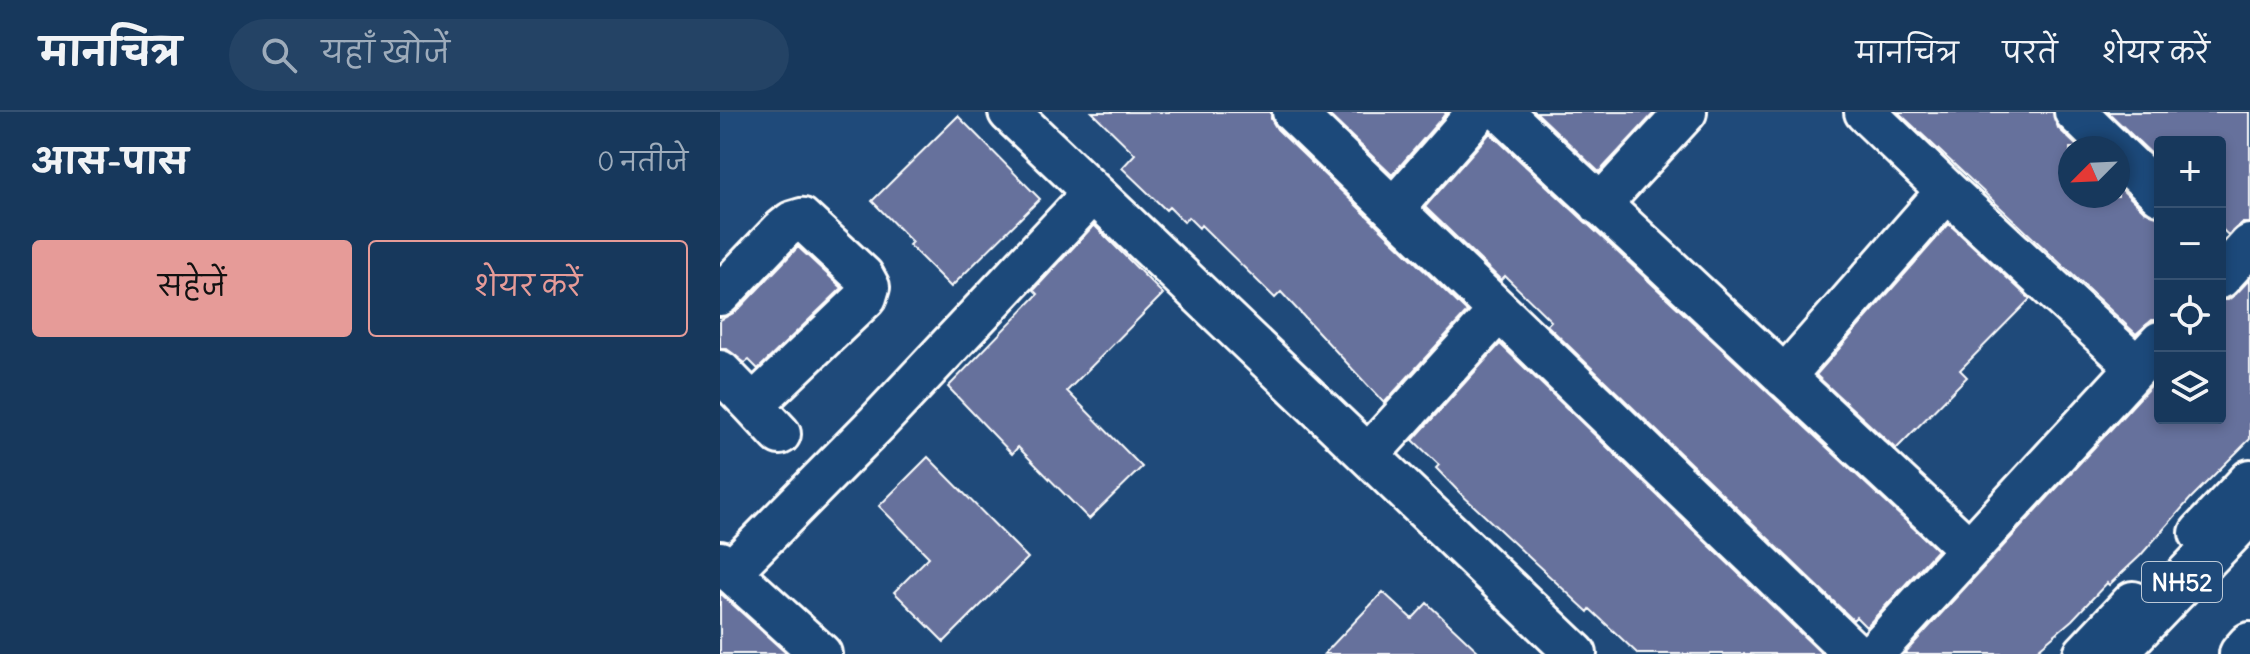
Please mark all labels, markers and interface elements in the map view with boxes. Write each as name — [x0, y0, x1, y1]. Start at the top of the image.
search box — [229, 19, 789, 91]
text: मानचित्र — [40, 28, 181, 75]
icon: search — [257, 33, 301, 77]
text: यहाँ खोजें — [321, 33, 450, 71]
text: मानचित्र — [1856, 35, 1959, 71]
text: परतें — [2003, 35, 2058, 71]
text: शेयर करें — [2102, 35, 2210, 71]
north arrow — [2058, 136, 2130, 208]
map controls — [2154, 136, 2226, 424]
button: + — [2154, 136, 2226, 208]
text: आस-पास — [32, 139, 188, 182]
text: 0 नतीजे — [597, 145, 688, 178]
button: − — [2154, 208, 2226, 280]
button: सहेजें — [32, 240, 352, 337]
button: शेयर करें — [368, 240, 688, 337]
button: locate — [2154, 280, 2226, 352]
button: layers — [2154, 352, 2226, 424]
road number: NH52 — [2142, 562, 2222, 602]

